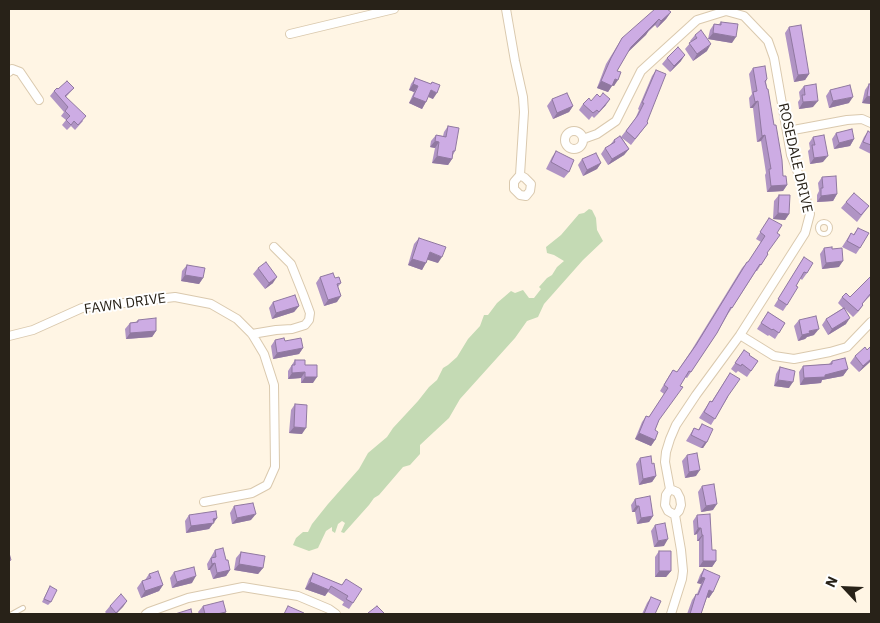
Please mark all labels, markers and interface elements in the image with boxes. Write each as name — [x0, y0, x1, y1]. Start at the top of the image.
street label: ROSEDALE DRIVE — [774, 101, 816, 215]
street label: FAWN DRIVE — [83, 290, 167, 318]
north arrow — [820, 563, 870, 613]
text: N — [821, 573, 842, 590]

